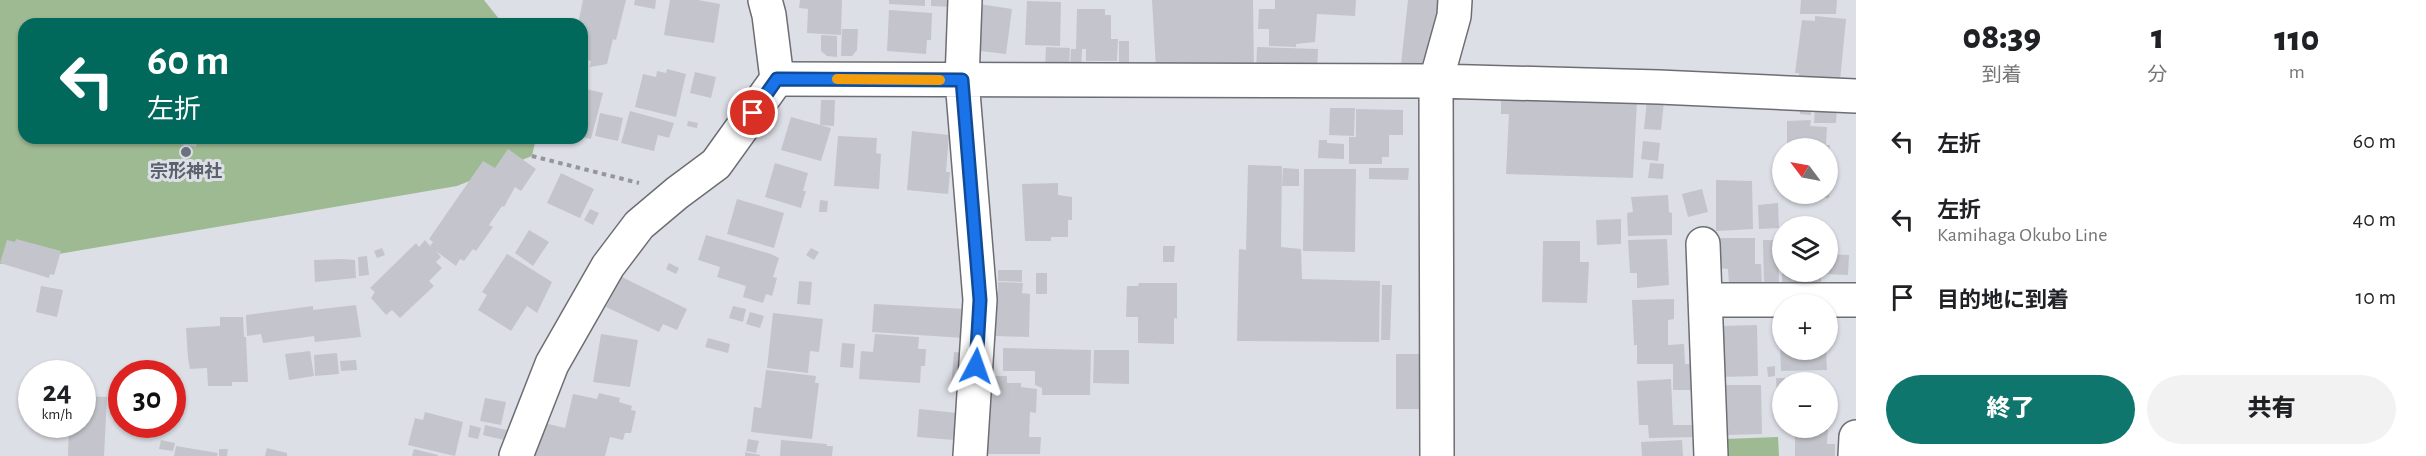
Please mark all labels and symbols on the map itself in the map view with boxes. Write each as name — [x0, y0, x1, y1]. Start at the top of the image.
pin — [727, 87, 778, 138]
north arrow — [1772, 138, 1838, 204]
marker: 宗形神社 — [179, 145, 193, 159]
place label: 宗形神社 — [150, 161, 222, 181]
position arrow — [944, 334, 1008, 398]
speed limit sign: 30 — [108, 360, 186, 438]

